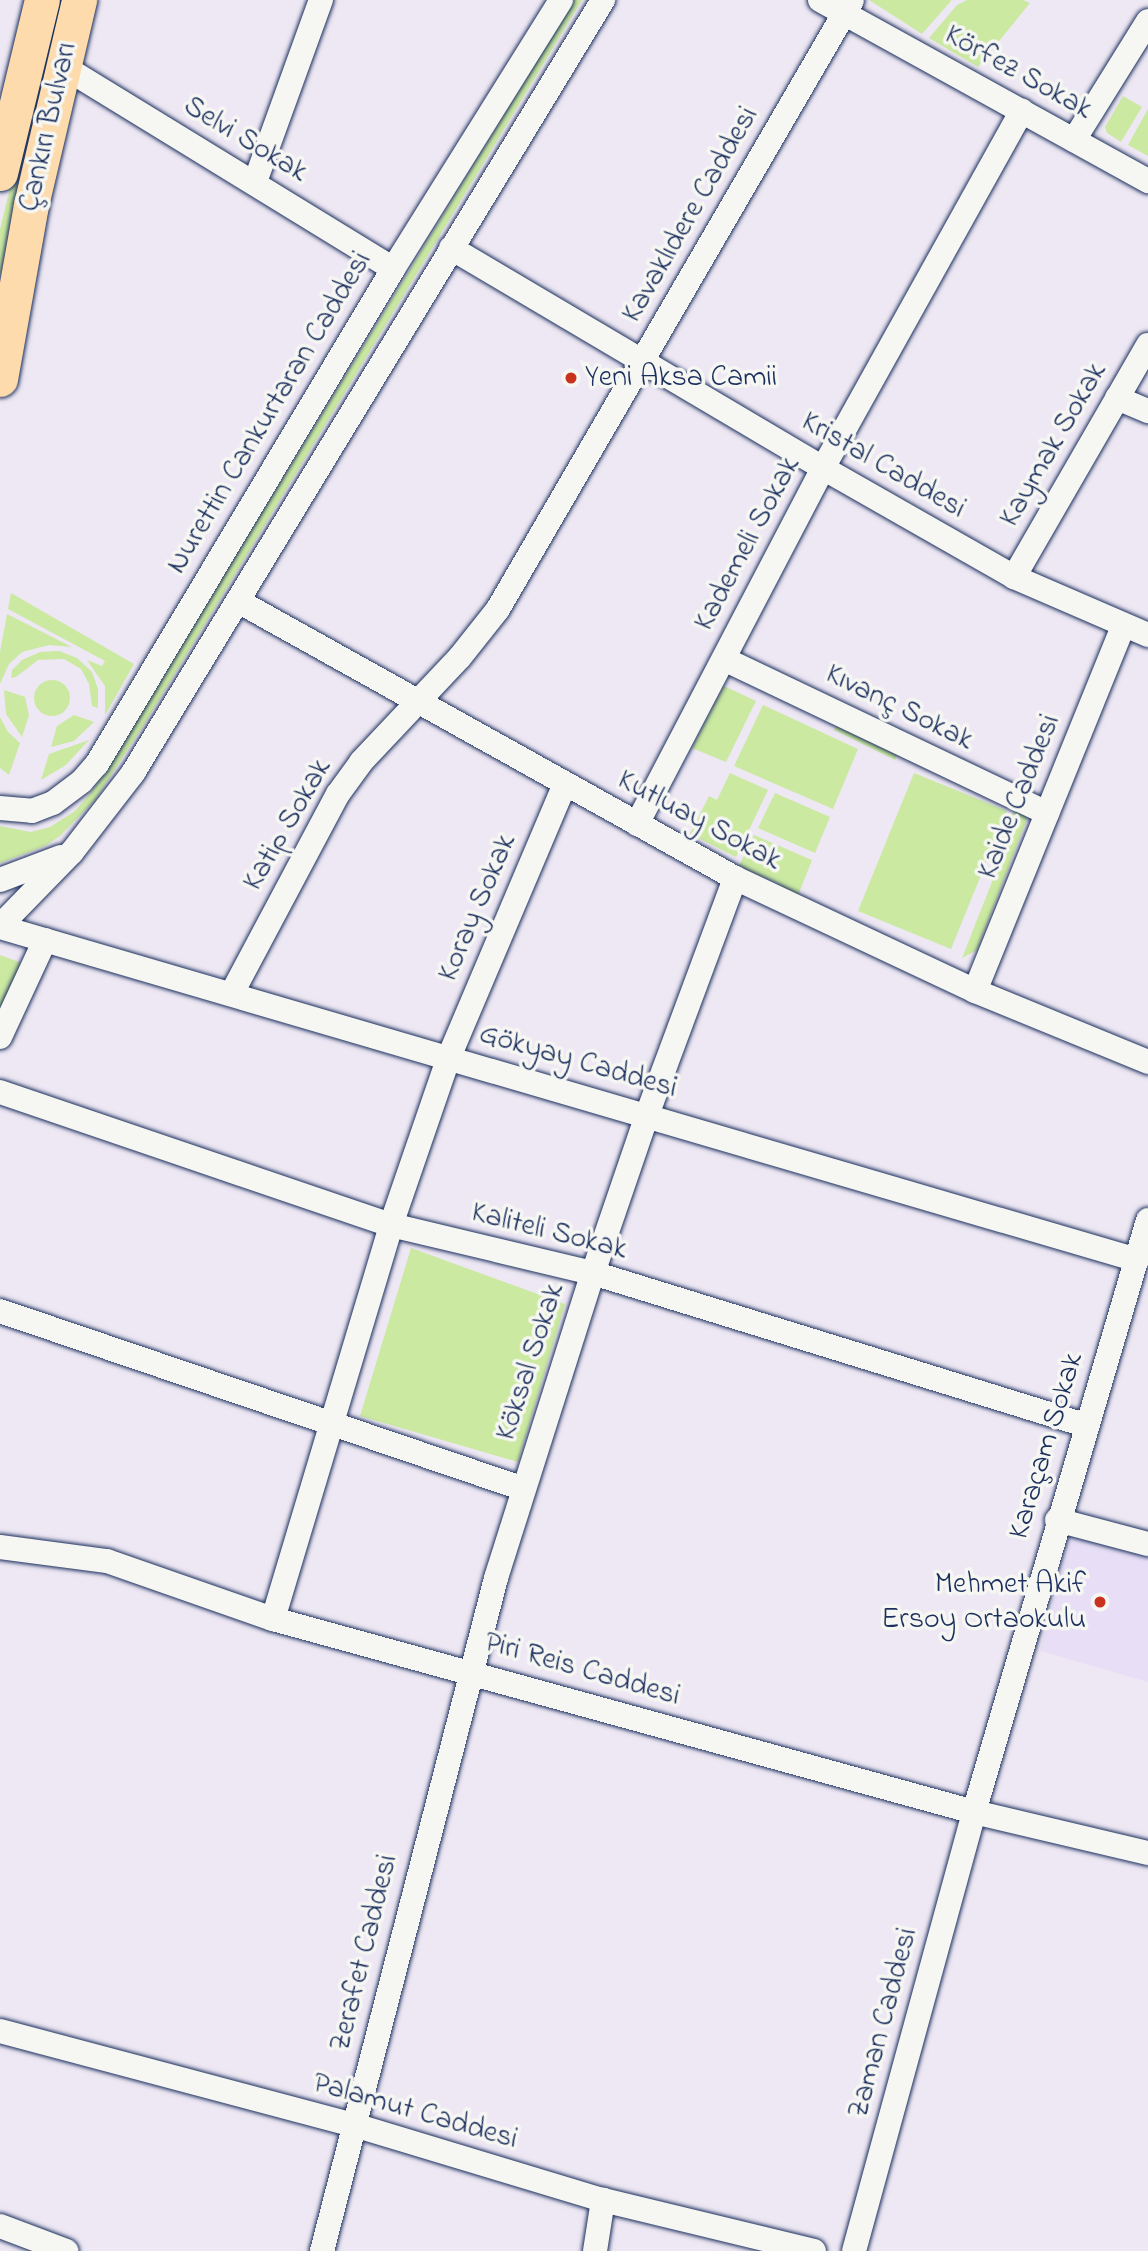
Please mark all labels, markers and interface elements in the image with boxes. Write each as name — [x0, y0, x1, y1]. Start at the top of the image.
street label: Körfez Sokak — [938, 18, 1098, 128]
street label: Çankırı Bulvarı — [12, 39, 86, 215]
street label: Selvi Sokak — [176, 89, 314, 191]
street label: Kavaklıdere Caddesi — [615, 101, 767, 329]
street label: Nurettin Cankurtaran Caddesi — [159, 245, 381, 581]
street label: Kaymak Sokak — [992, 356, 1116, 534]
place label: Yeni Aksa Camii — [585, 360, 777, 396]
marker: Yeni Aksa Camii — [563, 370, 579, 386]
street label: Kristal Caddesi — [794, 404, 972, 528]
street label: Kademeli Sokak — [687, 451, 809, 637]
street label: Kıvanç Sokak — [819, 657, 979, 759]
street label: Kaide Caddesi — [971, 709, 1069, 885]
street label: Katip Sokak — [236, 753, 340, 897]
street label: Kutluay Sokak — [611, 763, 787, 879]
street label: Koray Sokak — [431, 829, 525, 987]
street label: Gökyay Caddesi — [475, 1017, 681, 1107]
street label: Kaliteli Sokak — [467, 1195, 631, 1269]
street label: Köksal Sokak — [489, 1279, 573, 1445]
street label: Karaçam Sokak — [1002, 1348, 1092, 1544]
place label: Mehmet Akif Ersoy Ortaokulu — [881, 1567, 1086, 1638]
marker: Mehmet Akif Ersoy Ortaokulu — [1092, 1594, 1108, 1610]
street label: Piri Reis Caddesi — [480, 1625, 684, 1715]
street label: Zerafet Caddesi — [323, 1851, 407, 2055]
street label: Zaman Caddesi — [841, 1924, 927, 2122]
street label: Palamut Caddesi — [308, 2066, 522, 2158]

